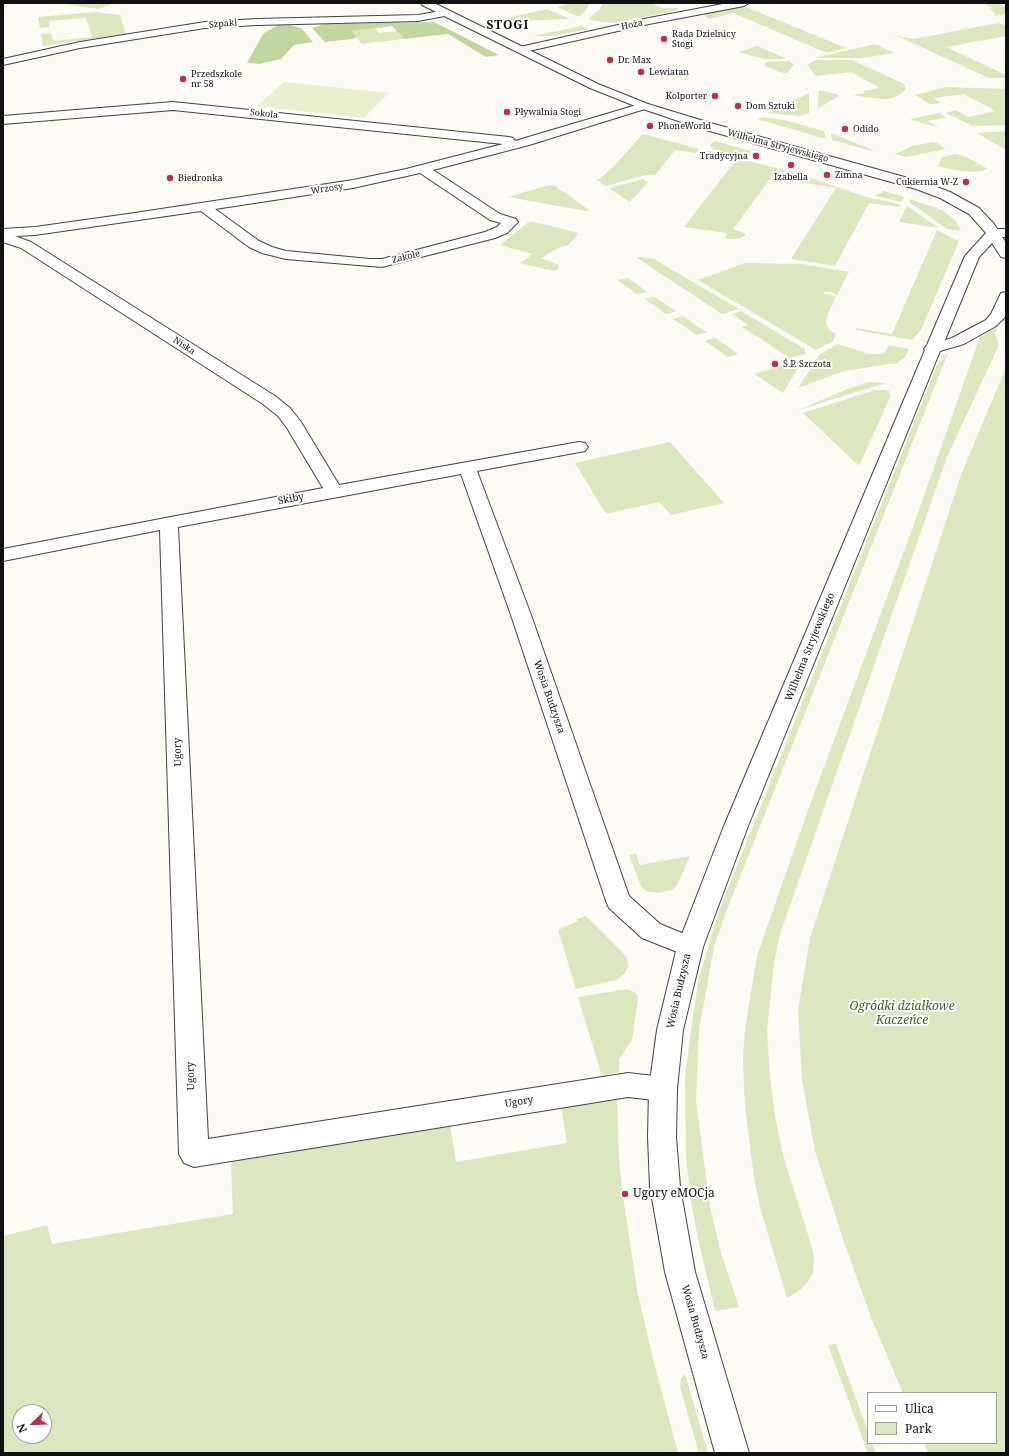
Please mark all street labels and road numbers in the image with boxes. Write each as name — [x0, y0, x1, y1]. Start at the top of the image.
street label: Szpaki — [208, 17, 238, 31]
street label: Hoża — [620, 17, 644, 33]
street label: Sokola — [249, 107, 279, 121]
street label: Wilhelma Stryjewskiego — [726, 127, 830, 165]
street label: Wrzosy — [310, 181, 344, 197]
street label: Zakole — [391, 248, 421, 266]
street label: Niska — [171, 335, 197, 357]
street label: Skiby — [277, 491, 305, 507]
street label: Wilhelma Stryjewskiego — [783, 591, 837, 703]
street label: Wosia Budzysza — [531, 659, 567, 735]
street label: Ugory — [172, 737, 184, 767]
street label: Wosia Budzysza — [665, 952, 693, 1030]
street label: Ugory — [185, 1061, 197, 1091]
street label: Ugory — [504, 1094, 534, 1110]
street label: Wosia Budzysza — [679, 1284, 711, 1360]

